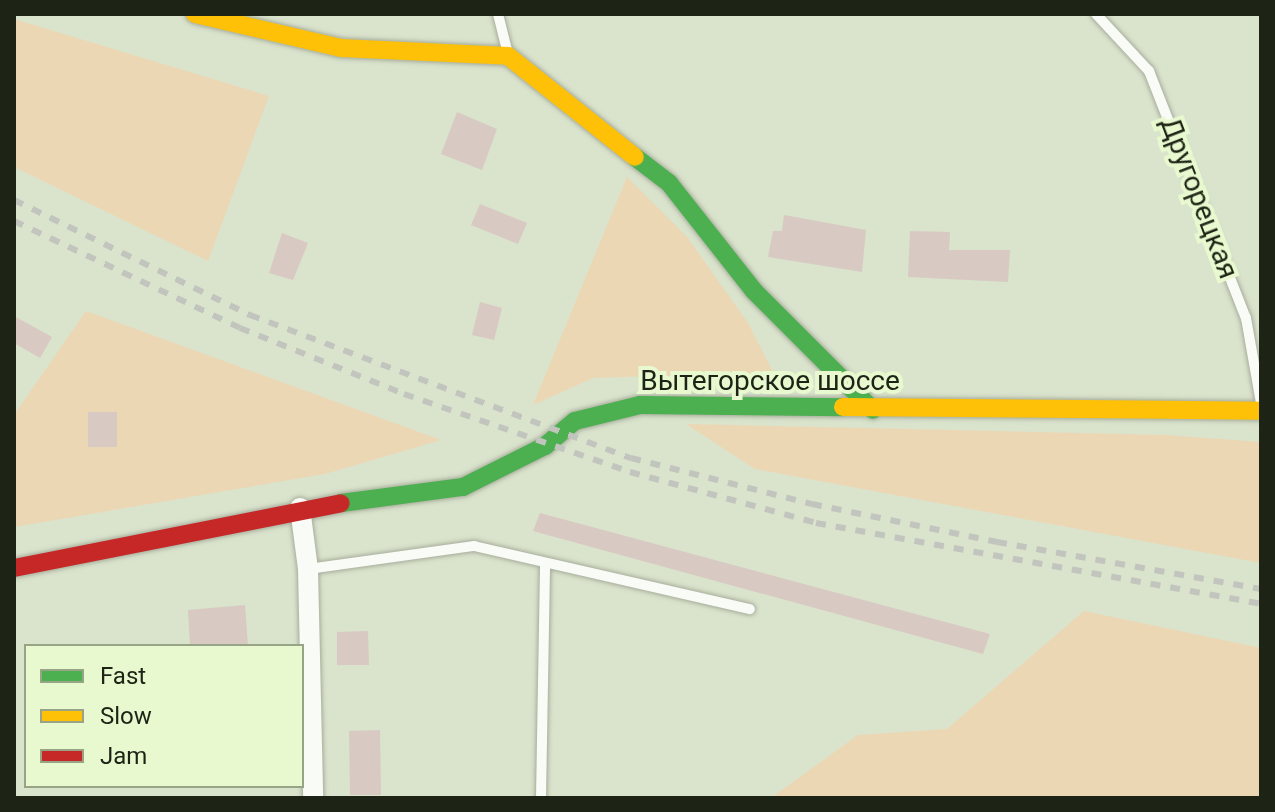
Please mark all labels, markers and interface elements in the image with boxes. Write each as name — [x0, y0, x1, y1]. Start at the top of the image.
street label: Другорецкая — [1153, 113, 1245, 283]
street label: Вытегорское шоссе — [640, 364, 900, 398]
legend — [24, 644, 304, 788]
text: Fast — [100, 662, 146, 690]
text: Slow — [100, 702, 152, 730]
text: Jam — [100, 742, 147, 770]

